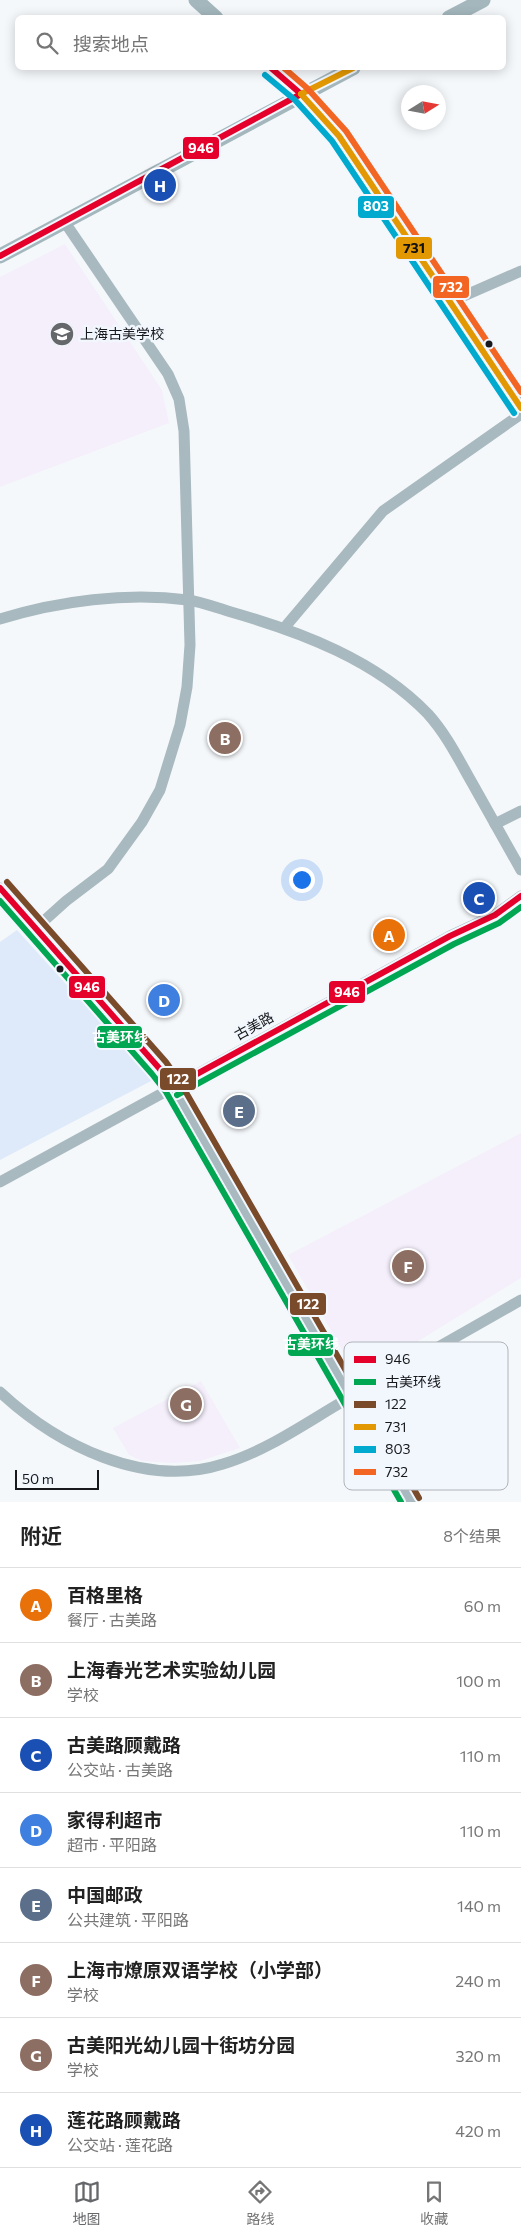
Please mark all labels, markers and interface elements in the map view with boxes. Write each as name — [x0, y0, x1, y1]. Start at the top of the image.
search box — [15, 15, 506, 70]
icon: search — [33, 29, 61, 57]
text: 搜索地点 — [73, 32, 149, 55]
north arrow — [401, 85, 446, 130]
line badge: 946 — [182, 136, 220, 160]
text: 946 — [188, 139, 214, 156]
pin: H — [144, 166, 176, 204]
line badge: 803 — [357, 195, 395, 219]
text: 803 — [363, 197, 389, 214]
line badge: 731 — [395, 236, 433, 260]
text: 731 — [403, 239, 425, 256]
line badge: 732 — [432, 275, 470, 299]
text: 732 — [439, 278, 463, 295]
school or university icon: 上海古美学校 — [49, 321, 75, 347]
place label: 上海古美学校 — [80, 325, 164, 342]
unlabelled marker — [484, 339, 494, 349]
pin: B — [209, 719, 241, 757]
your location — [289, 867, 315, 893]
pin: C — [463, 879, 495, 917]
pin: A — [373, 916, 405, 954]
unlabelled marker — [55, 964, 65, 974]
line badge: 946 — [68, 975, 106, 999]
text: 946 — [74, 978, 100, 995]
line badge: 946 — [328, 980, 366, 1004]
pin: D — [148, 981, 180, 1019]
text: 946 — [334, 983, 360, 1000]
street label: 古美路 — [231, 1008, 276, 1043]
line badge: 古美环线 — [96, 1025, 143, 1049]
text: 古美环线 — [92, 1028, 148, 1045]
line badge: 122 — [159, 1067, 197, 1091]
text: 122 — [167, 1070, 189, 1087]
pin: E — [223, 1092, 255, 1130]
pin: F — [392, 1247, 424, 1285]
line badge: 122 — [289, 1292, 327, 1316]
text: 122 — [297, 1295, 319, 1312]
line badge: 古美环线 — [287, 1333, 334, 1357]
text: 古美环线 — [283, 1335, 339, 1352]
legend — [344, 1342, 508, 1490]
text: 946 — [385, 1350, 410, 1367]
text: 古美环线 — [385, 1373, 441, 1390]
pin: G — [170, 1385, 202, 1423]
text: 122 — [385, 1395, 407, 1412]
text: 731 — [385, 1418, 406, 1435]
text: 803 — [385, 1440, 411, 1457]
text: 732 — [385, 1463, 408, 1480]
scale bar — [15, 1467, 99, 1490]
text: 50 m — [22, 1470, 54, 1487]
text: 附近 — [20, 1523, 62, 1548]
text: 8个结果 — [443, 1526, 501, 1545]
text: 百格里格 — [67, 1583, 143, 1606]
text: A — [30, 1596, 42, 1615]
text: 60 m — [464, 1596, 501, 1615]
text: 餐厅 · 古美路 — [67, 1610, 157, 1629]
text: 上海春光艺术实验幼儿园 — [67, 1658, 276, 1681]
text: B — [31, 1671, 41, 1690]
text: 100 m — [456, 1671, 501, 1690]
text: 学校 — [67, 1685, 99, 1704]
text: 古美路顾戴路 — [67, 1733, 181, 1756]
text: C — [31, 1746, 41, 1765]
text: 110 m — [460, 1746, 501, 1765]
text: 公交站 · 古美路 — [67, 1760, 173, 1779]
text: 家得利超市 — [67, 1808, 162, 1831]
text: D — [30, 1821, 42, 1840]
text: 110 m — [460, 1821, 501, 1840]
text: 超市 · 平阳路 — [67, 1835, 157, 1854]
text: 中国邮政 — [67, 1883, 143, 1906]
text: E — [31, 1896, 41, 1915]
text: 140 m — [457, 1896, 501, 1915]
text: 公共建筑 · 平阳路 — [67, 1910, 189, 1929]
text: 上海市燎原双语学校（小学部） — [67, 1958, 333, 1981]
text: F — [31, 1971, 41, 1990]
text: 240 m — [455, 1971, 501, 1990]
text: 学校 — [67, 1985, 99, 2004]
text: 古美阳光幼儿园十街坊分园 — [67, 2033, 295, 2056]
text: G — [30, 2046, 42, 2065]
text: 320 m — [456, 2046, 501, 2065]
text: 学校 — [67, 2060, 99, 2079]
text: 莲花路顾戴路 — [67, 2108, 181, 2131]
text: H — [30, 2121, 42, 2140]
text: 420 m — [455, 2121, 501, 2140]
text: 公交站 · 莲花路 — [67, 2135, 173, 2154]
tab: 地图 — [73, 2178, 101, 2228]
tab: 路线 — [246, 2178, 274, 2228]
tab: 收藏 — [420, 2178, 448, 2228]

